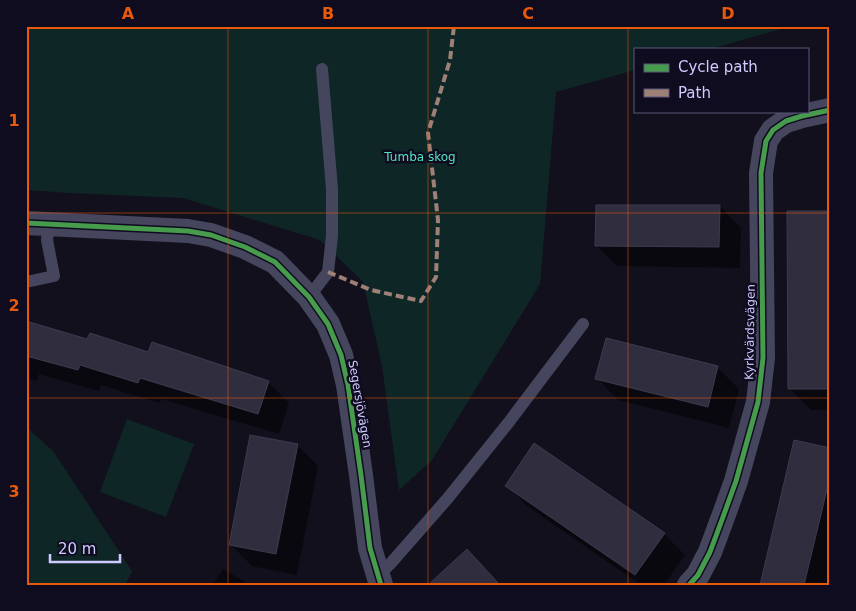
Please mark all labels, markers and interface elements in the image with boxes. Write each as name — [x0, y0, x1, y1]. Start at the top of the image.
text: A — [122, 4, 135, 23]
text: B — [322, 4, 334, 23]
text: C — [522, 4, 534, 23]
text: D — [721, 4, 735, 23]
legend — [634, 48, 808, 112]
text: Cycle path — [678, 58, 758, 76]
text: Path — [678, 84, 711, 102]
text: 1 — [8, 111, 20, 130]
park label: Tumba skog — [383, 150, 456, 164]
street label: Kyrkvärdsvägen — [742, 284, 758, 380]
text: 2 — [8, 296, 20, 315]
street label: Segersjövägen — [345, 359, 375, 449]
text: 3 — [8, 482, 20, 501]
scale bar — [50, 531, 120, 563]
text: 20 m — [58, 540, 96, 558]

